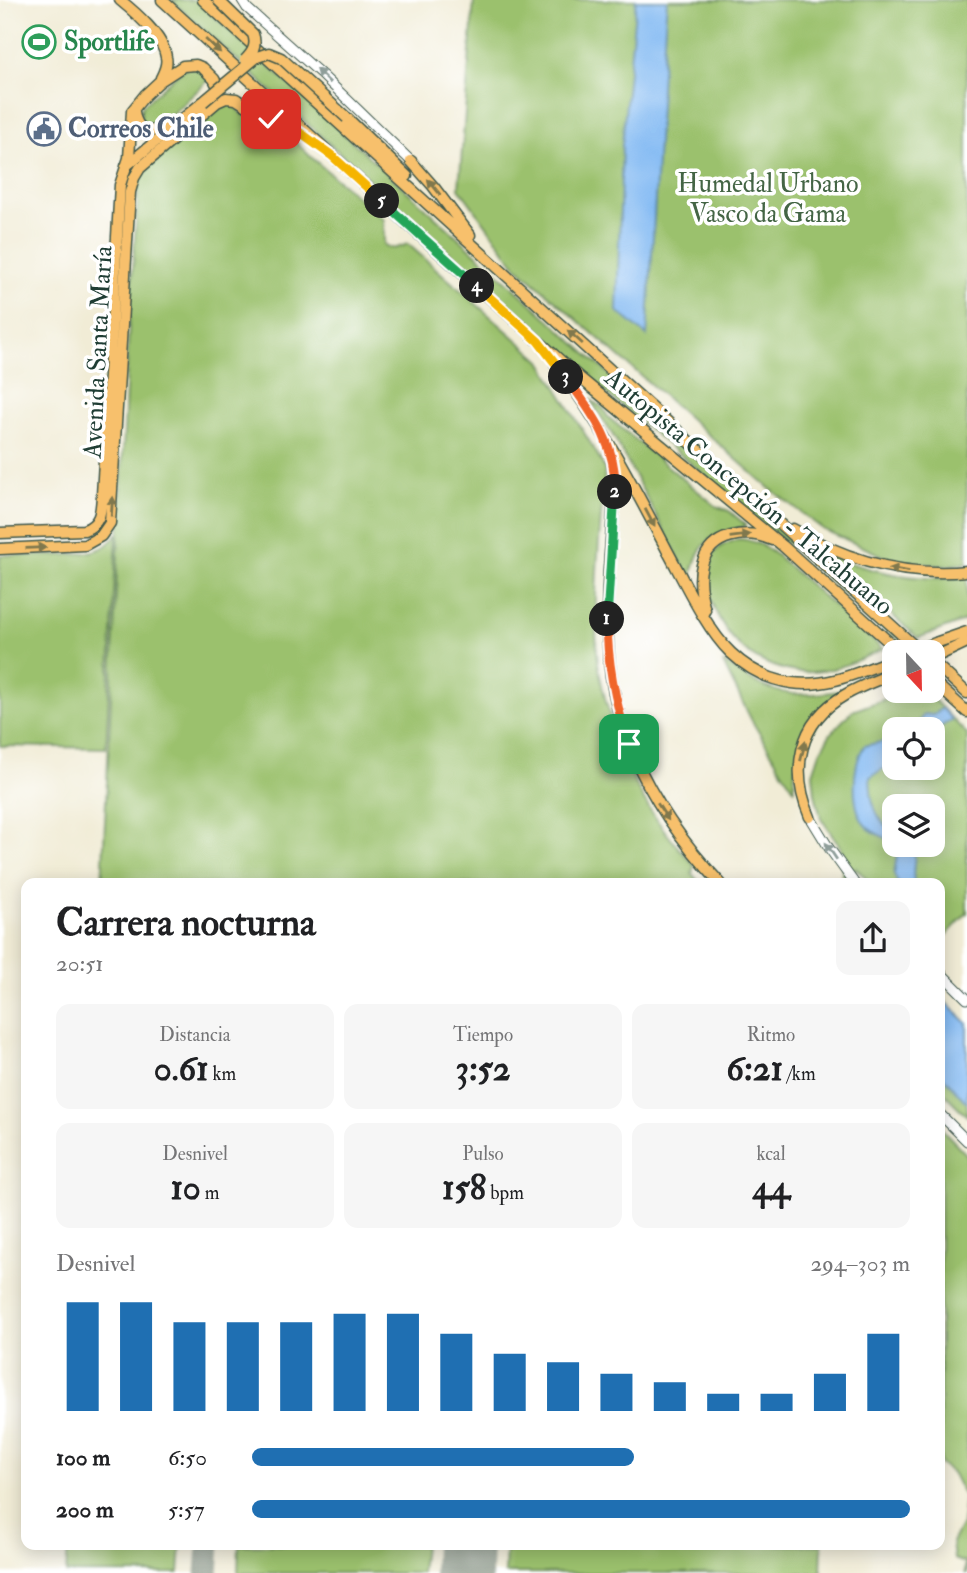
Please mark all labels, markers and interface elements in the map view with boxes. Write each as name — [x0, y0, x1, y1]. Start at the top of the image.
sports icon: Sportlife — [20, 23, 58, 61]
place label: Sportlife — [64, 26, 155, 59]
one-way arrow — [204, 38, 222, 54]
one-way arrow — [315, 69, 332, 85]
pin — [241, 89, 301, 149]
icon: check — [252, 100, 290, 138]
public building icon: Correos Chile — [25, 110, 63, 148]
place label: Correos Chile — [68, 113, 214, 145]
park label: Humedal Urbano Vasco da Gama — [677, 168, 859, 230]
one-way arrow — [427, 178, 442, 195]
pin: 5 — [364, 184, 400, 218]
text: 5 — [377, 188, 386, 212]
street label: Avenida Santa María — [76, 245, 120, 460]
pin: 4 — [460, 268, 494, 304]
text: 4 — [471, 273, 482, 297]
one-way arrow — [566, 329, 584, 345]
pin: 3 — [548, 360, 584, 394]
street label: Autopista Concepción - Talcahuano — [597, 361, 900, 623]
text: 3 — [562, 364, 569, 388]
pin: 2 — [598, 475, 632, 510]
text: 2 — [610, 479, 619, 503]
one-way arrow — [107, 495, 118, 517]
one-way arrow — [644, 508, 656, 528]
one-way arrow — [729, 530, 751, 541]
one-way arrow — [25, 542, 47, 553]
one-way arrow — [888, 564, 910, 575]
pin: 1 — [590, 602, 624, 636]
text: 1 — [603, 606, 610, 630]
north arrow — [882, 640, 945, 704]
map controls — [882, 640, 945, 857]
pin — [599, 714, 659, 774]
button: locate — [882, 717, 945, 780]
icon: arrive — [610, 725, 648, 763]
one-way arrow — [798, 740, 809, 762]
button: layers — [882, 794, 945, 857]
one-way arrow — [657, 802, 670, 821]
one-way arrow — [824, 842, 838, 860]
text: Carrera nocturna — [56, 899, 316, 947]
button: share — [836, 901, 910, 975]
text: 20:51 — [56, 949, 103, 978]
text: Distancia — [159, 1023, 231, 1047]
text: Tiempo — [453, 1023, 513, 1047]
text: Ritmo — [747, 1023, 795, 1047]
text: 0.61 — [154, 1047, 208, 1091]
text: 3:52 — [455, 1047, 511, 1091]
text: 6:21 — [726, 1047, 783, 1091]
text: km — [208, 1062, 236, 1086]
text: /km — [783, 1062, 816, 1086]
text: Desnivel — [162, 1142, 228, 1166]
text: Pulso — [462, 1142, 504, 1166]
text: kcal — [756, 1142, 786, 1166]
text: 10 — [171, 1166, 201, 1210]
text: 158 — [442, 1166, 486, 1210]
text: 44 — [752, 1166, 790, 1210]
text: m — [201, 1181, 219, 1205]
text: bpm — [486, 1181, 524, 1205]
text: Desnivel — [56, 1249, 135, 1278]
text: 294–303 m — [810, 1249, 910, 1278]
text: 100 m — [56, 1443, 110, 1472]
text: 6:50 — [168, 1443, 207, 1472]
text: 200 m — [56, 1495, 114, 1524]
text: 5:57 — [168, 1495, 204, 1524]

